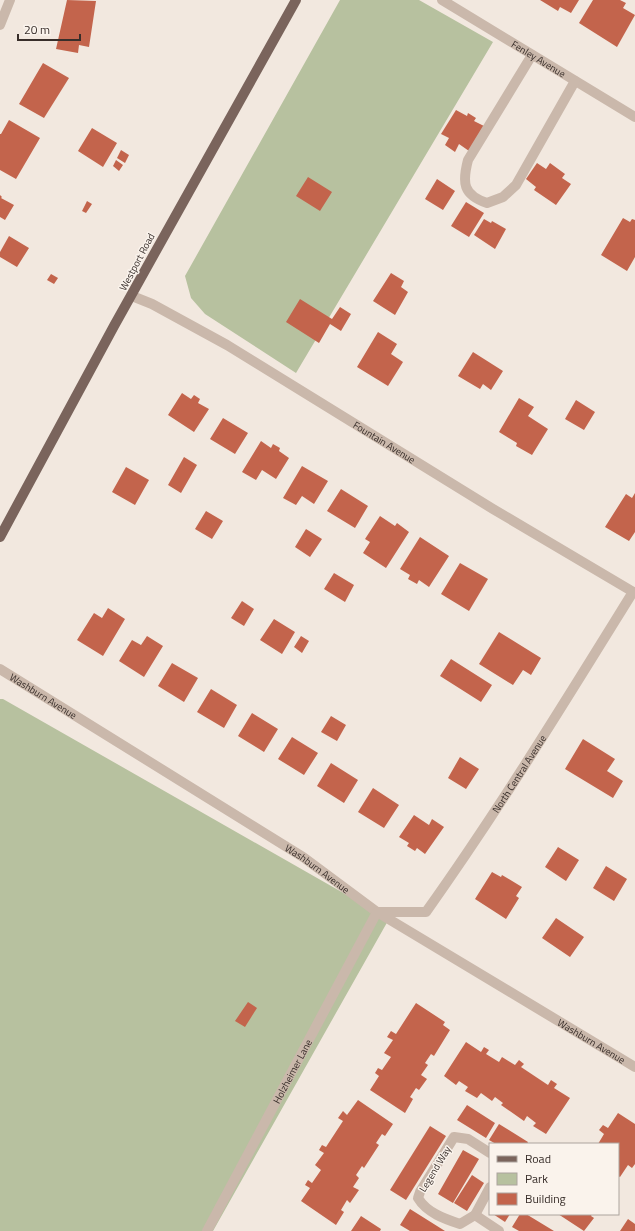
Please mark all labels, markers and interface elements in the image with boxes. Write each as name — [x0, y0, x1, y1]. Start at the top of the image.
scale bar — [18, 16, 80, 42]
text: 20 m — [24, 20, 50, 39]
street label: Fenley Avenue — [509, 36, 569, 81]
street label: Westport Road — [116, 231, 158, 293]
street label: Fountain Avenue — [350, 417, 418, 467]
street label: Washburn Avenue — [7, 669, 80, 722]
street label: North Central Avenue — [488, 732, 550, 816]
street label: Washburn Avenue — [282, 840, 353, 897]
street label: Washburn Avenue — [555, 1015, 628, 1067]
street label: Holzheimer Lane — [269, 1036, 315, 1106]
street label: Legend Way — [415, 1143, 455, 1195]
legend — [489, 1143, 619, 1215]
text: Road — [525, 1149, 551, 1168]
text: Park — [525, 1169, 548, 1188]
text: Building — [525, 1189, 566, 1208]

